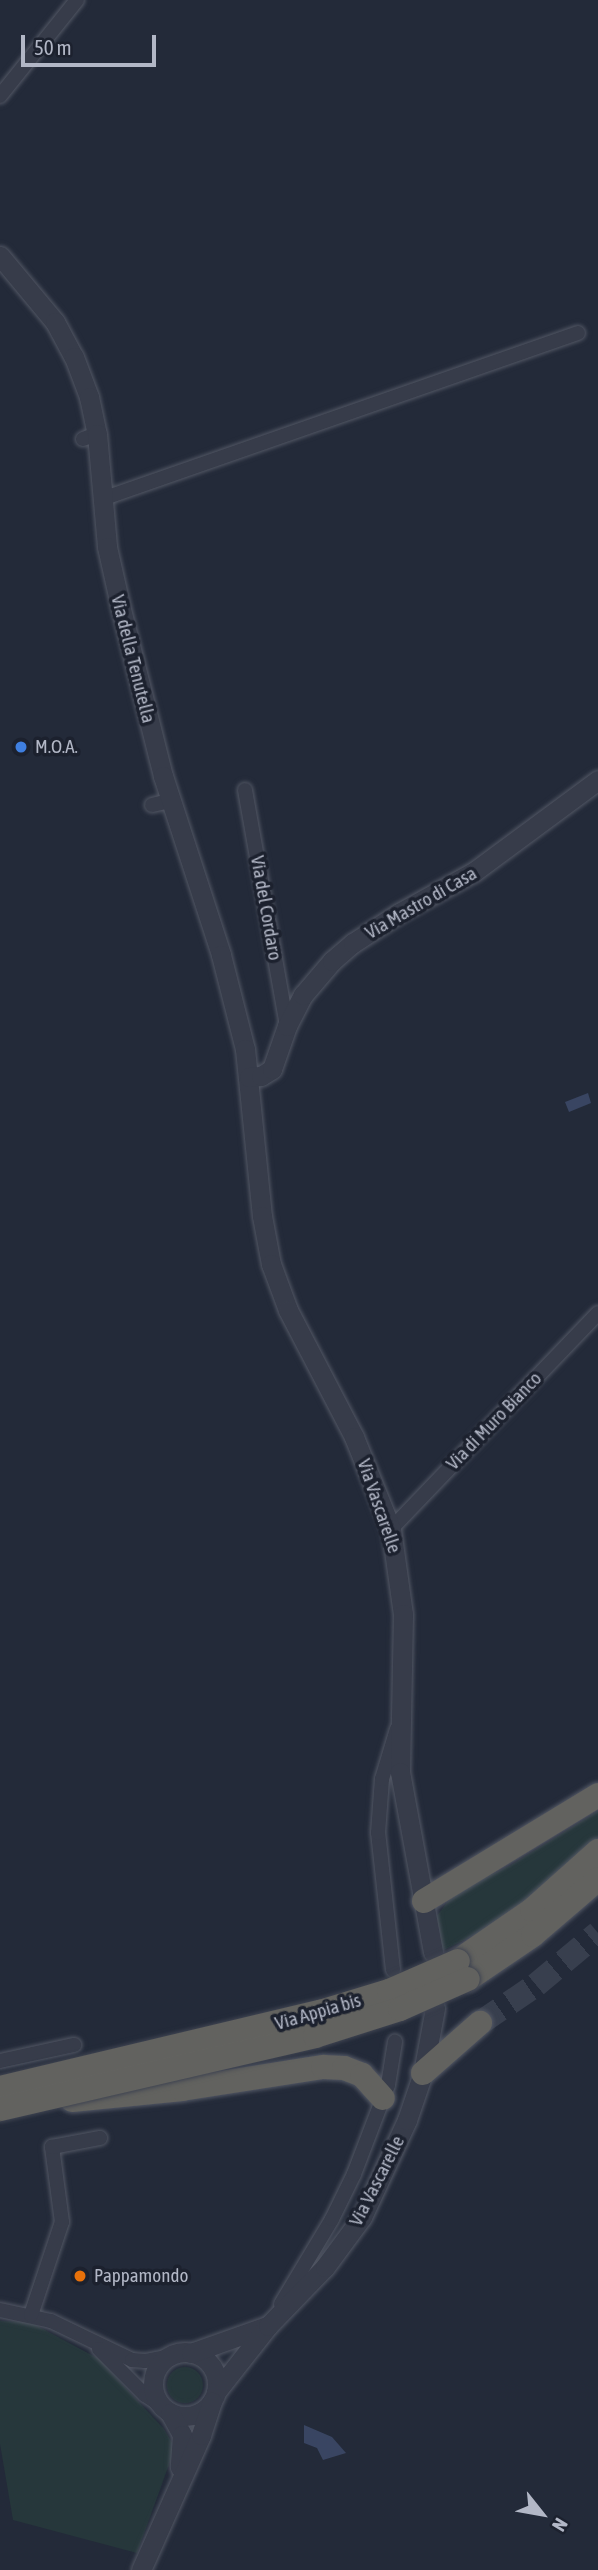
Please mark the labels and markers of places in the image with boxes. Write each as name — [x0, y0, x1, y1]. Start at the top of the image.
place label: M.O.A. — [35, 736, 78, 758]
marker: M.O.A. — [13, 739, 29, 755]
place label: Pappamondo — [94, 2265, 188, 2287]
marker: Pappamondo — [72, 2268, 88, 2284]

